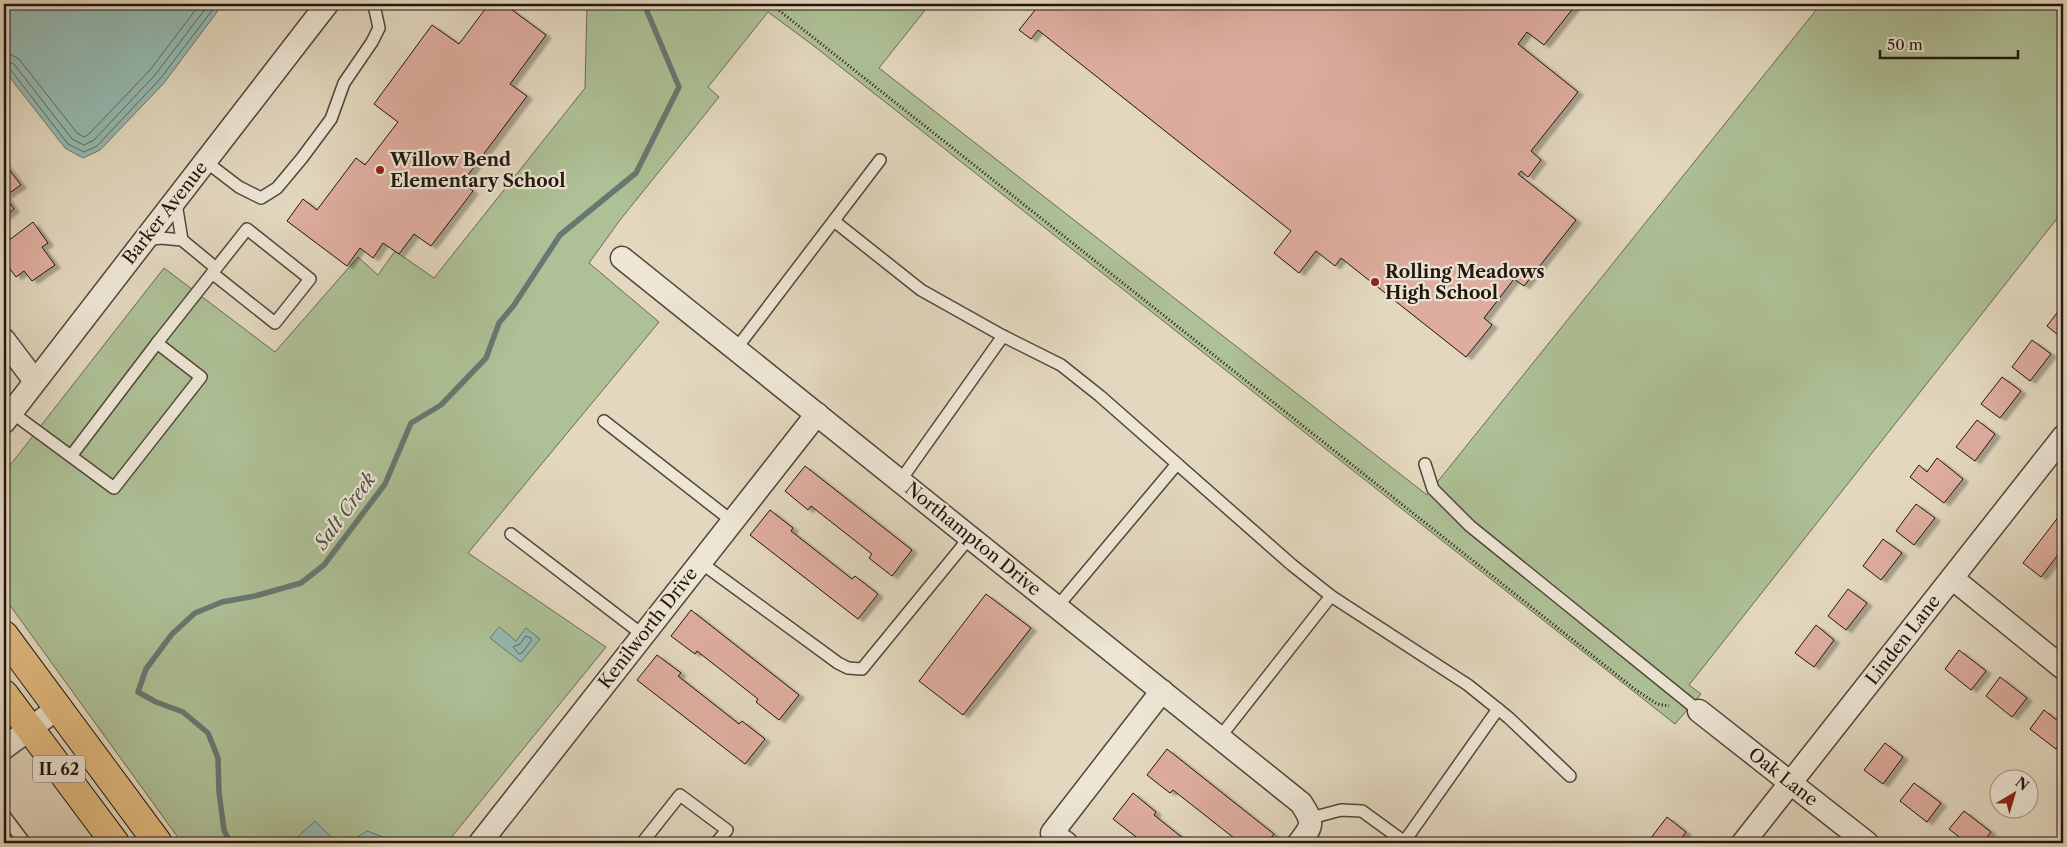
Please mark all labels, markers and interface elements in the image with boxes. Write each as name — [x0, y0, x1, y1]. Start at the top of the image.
scale bar — [1880, 28, 2017, 60]
text: 50 m — [1887, 35, 1923, 54]
place label: Willow Bend Elementary School — [389, 149, 566, 192]
street label: Barker Avenue — [118, 157, 212, 269]
marker: Willow Bend Elementary School — [374, 164, 386, 176]
place label: Rolling Meadows High School — [1385, 261, 1545, 304]
marker: Rolling Meadows High School — [1369, 276, 1381, 288]
water label: Salt Creek — [309, 468, 381, 555]
street label: Northampton Drive — [901, 478, 1045, 600]
street label: Kenilworth Drive — [594, 563, 702, 693]
street label: Linden Lane — [1861, 591, 1945, 689]
street label: Oak Lane — [1744, 743, 1822, 811]
road number: IL 62 — [33, 756, 85, 782]
north arrow — [1990, 770, 2040, 820]
text: N — [2012, 773, 2032, 795]

